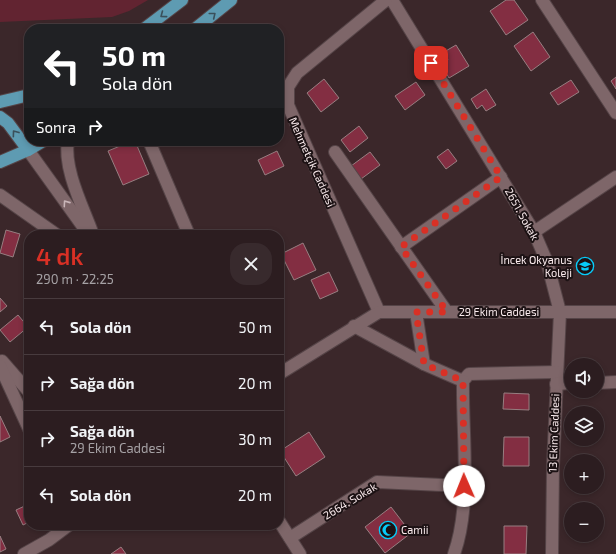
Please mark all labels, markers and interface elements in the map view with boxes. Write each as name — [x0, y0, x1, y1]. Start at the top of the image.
one-way arrow — [160, 10, 167, 17]
one-way arrow — [209, 12, 216, 19]
text: 50 m — [102, 38, 166, 72]
icon: left — [36, 40, 88, 92]
pin — [414, 46, 448, 80]
icon: arrive — [420, 52, 442, 74]
text: Sola dön — [102, 72, 173, 94]
street label: Mehmetçik Caddesi — [286, 115, 338, 209]
icon: right — [84, 116, 106, 138]
text: Sonra — [36, 118, 76, 136]
one-way arrow — [13, 130, 20, 137]
street label: 2651. Sokak — [503, 186, 542, 242]
one-way arrow — [63, 200, 71, 207]
text: 4 dk — [36, 241, 83, 270]
button: close — [230, 243, 272, 285]
place label: İncek Okyanus Koleji — [501, 253, 572, 280]
school or university icon: İncek Okyanus Koleji — [575, 256, 595, 276]
text: 290 m · 22:25 — [36, 271, 114, 287]
street label: 29 Ekim Caddesi — [459, 305, 539, 318]
icon: left — [36, 316, 58, 338]
text: Sola dön — [70, 318, 131, 336]
text: 50 m — [238, 318, 272, 336]
map controls — [564, 358, 604, 542]
button: sound — [564, 358, 604, 398]
icon: right — [36, 372, 58, 394]
text: Sağa dön — [70, 374, 135, 392]
text: 20 m — [238, 374, 272, 392]
street label: 13 Ekim Caddesi — [546, 393, 561, 473]
button: layers — [564, 406, 604, 446]
text: Sağa dön — [70, 422, 135, 440]
icon: right — [36, 428, 58, 450]
text: 30 m — [238, 430, 272, 448]
text: 29 Ekim Caddesi — [70, 440, 165, 456]
button: + — [564, 454, 604, 494]
position arrow — [443, 465, 485, 507]
street label: 2664. Sokak — [321, 479, 379, 522]
icon: left — [36, 484, 58, 506]
text: Sola dön — [70, 486, 131, 504]
text: 20 m — [238, 486, 272, 504]
button: − — [564, 502, 604, 542]
mosque icon: Camii — [378, 520, 398, 540]
place label: Camii — [401, 523, 428, 536]

